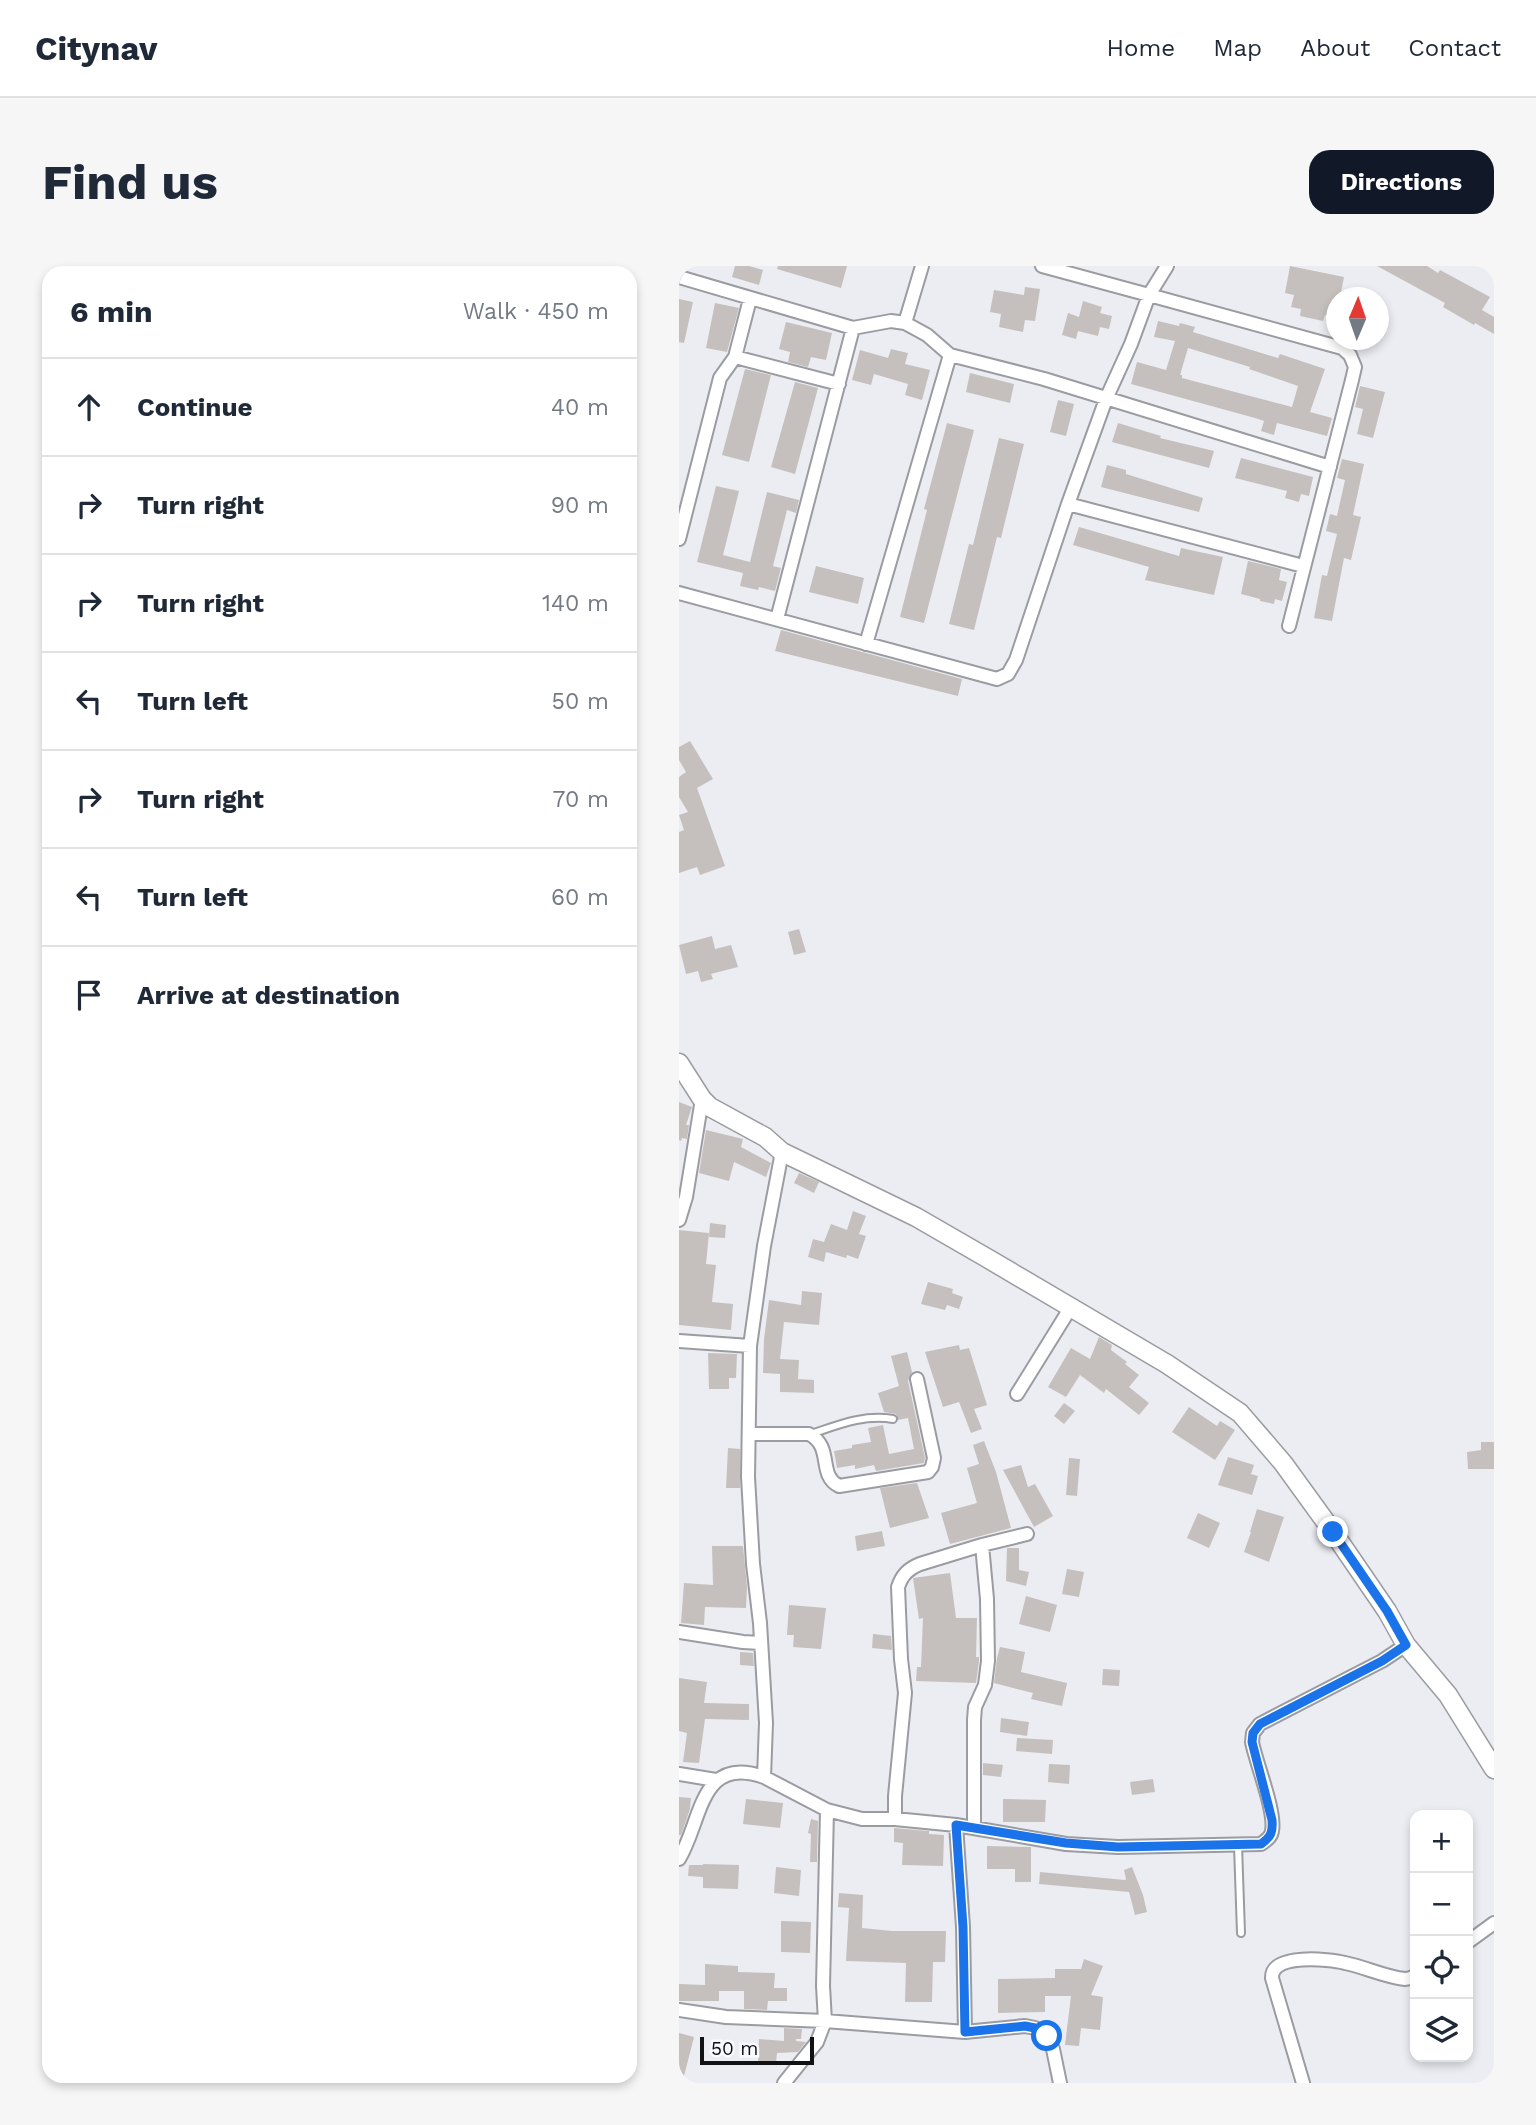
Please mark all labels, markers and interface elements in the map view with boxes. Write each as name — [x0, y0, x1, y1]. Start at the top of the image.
text: Citynav — [35, 29, 157, 68]
text: Home — [1107, 34, 1175, 62]
text: Map — [1213, 34, 1262, 62]
text: About — [1300, 34, 1370, 62]
text: Contact — [1408, 34, 1501, 62]
button: Directions — [1309, 150, 1494, 214]
text: Find us — [42, 153, 218, 211]
north arrow — [1326, 287, 1389, 350]
text: 6 min — [70, 294, 153, 329]
text: Walk · 450 m — [463, 298, 609, 325]
icon: ahead — [70, 388, 108, 426]
text: Continue — [137, 392, 253, 422]
text: 40 m — [551, 394, 609, 421]
icon: right — [70, 486, 108, 524]
text: Turn right — [137, 490, 264, 520]
text: 90 m — [551, 492, 609, 519]
icon: right — [70, 584, 108, 622]
text: Turn right — [137, 588, 264, 618]
text: 140 m — [542, 590, 609, 617]
icon: left — [70, 682, 108, 720]
text: Turn left — [137, 686, 248, 716]
text: 50 m — [552, 688, 609, 715]
icon: right — [70, 780, 108, 818]
text: Turn right — [137, 784, 264, 814]
text: 70 m — [552, 786, 609, 813]
icon: left — [70, 878, 108, 916]
text: Turn left — [137, 882, 248, 912]
text: 60 m — [551, 884, 609, 911]
icon: arrive — [70, 976, 108, 1014]
text: Arrive at destination — [137, 980, 400, 1010]
route end — [1317, 1516, 1348, 1547]
map controls — [1410, 1810, 1473, 2062]
button: + — [1410, 1810, 1473, 1873]
button: − — [1410, 1873, 1473, 1936]
button: locate — [1410, 1936, 1473, 1999]
button: layers — [1410, 1999, 1473, 2062]
route start — [1031, 2020, 1062, 2051]
scale bar — [700, 2034, 814, 2066]
text: 50 m — [711, 2037, 758, 2060]

